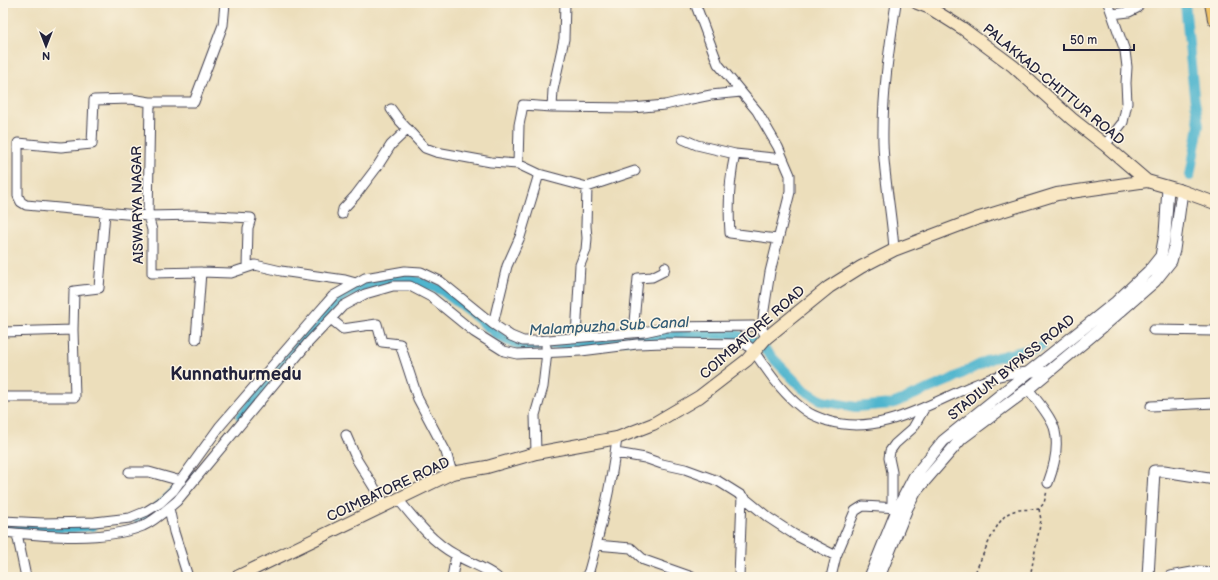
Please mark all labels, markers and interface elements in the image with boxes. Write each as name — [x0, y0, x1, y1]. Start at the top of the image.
street label: PALAKKAD-CHITTUR ROAD — [980, 20, 1128, 149]
north arrow — [26, 26, 66, 66]
scale bar — [1064, 26, 1134, 52]
text: 50 m — [1070, 33, 1097, 48]
text: N — [42, 49, 50, 62]
street label: AISWARYA NAGAR — [128, 146, 147, 264]
street label: COIMBATORE ROAD — [696, 282, 808, 383]
street label: STADIUM BYPASS ROAD — [944, 311, 1078, 424]
water label: Malampuzha Sub Canal — [528, 313, 690, 340]
district label: Kunnathurmedu — [170, 364, 302, 385]
street label: COIMBATORE ROAD — [324, 453, 452, 525]

